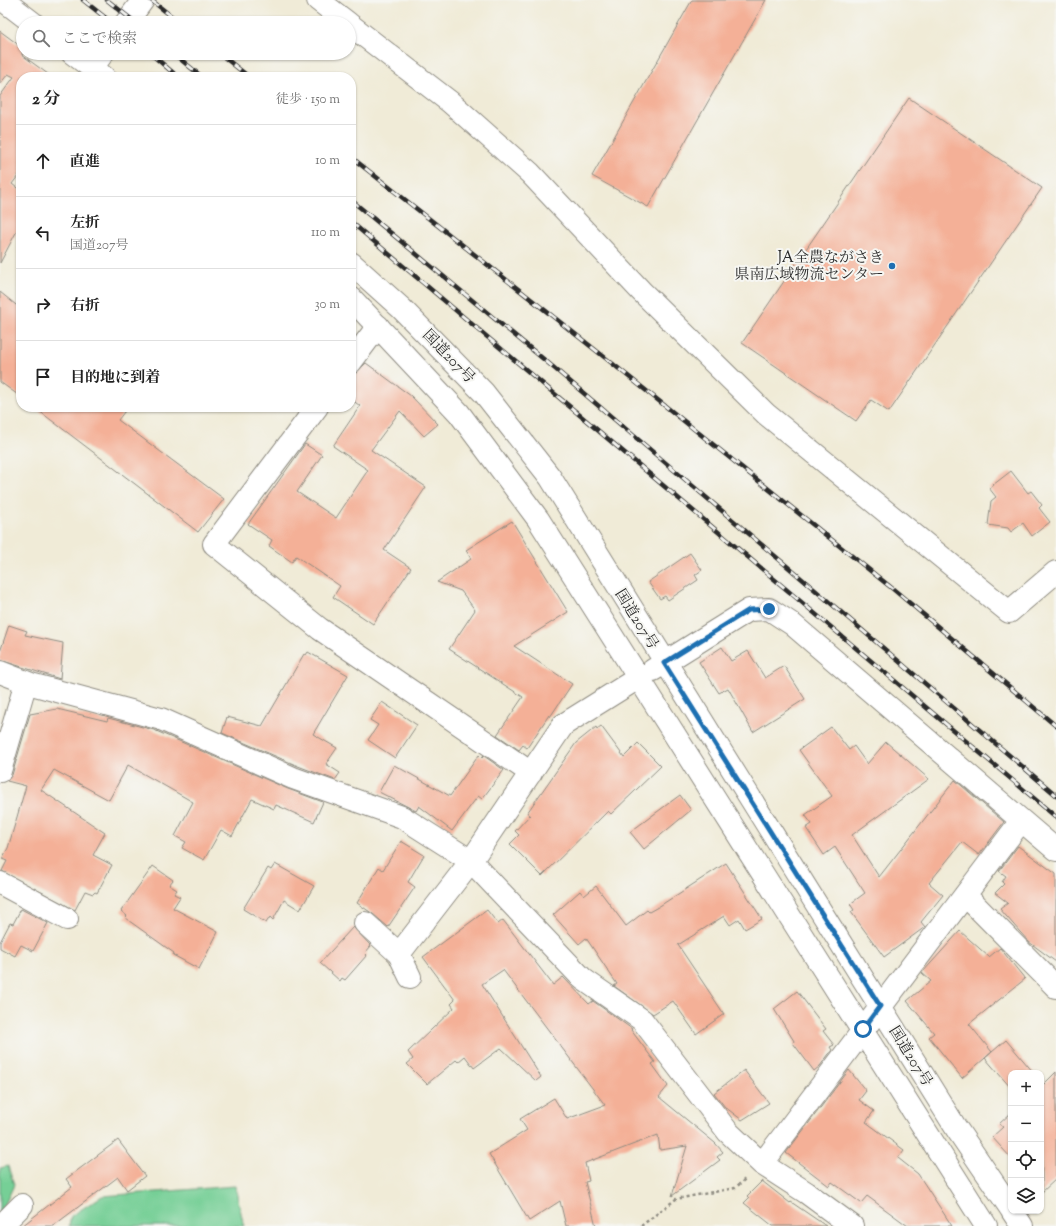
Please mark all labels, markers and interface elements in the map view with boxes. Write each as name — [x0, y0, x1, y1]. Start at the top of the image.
search box — [16, 16, 356, 60]
icon: search — [30, 27, 52, 49]
text: ここで検索 — [62, 29, 137, 50]
text: 2 分 — [32, 88, 61, 112]
text: 徒歩 · 150 m — [276, 91, 340, 109]
icon: ahead — [32, 150, 54, 172]
text: 直進 — [70, 152, 100, 173]
text: 10 m — [315, 152, 340, 170]
text: 左折 — [70, 213, 100, 234]
icon: left — [32, 222, 54, 244]
text: 110 m — [311, 224, 340, 242]
text: 国道207号 — [70, 237, 128, 255]
place label: JA全農ながさき 県南広域物流センター — [735, 248, 884, 286]
marker: JA全農ながさき 県南広域物流センター — [887, 261, 897, 271]
icon: right — [32, 294, 54, 316]
text: 右折 — [70, 296, 100, 317]
text: 30 m — [314, 296, 340, 314]
street label: 国道207号 — [417, 325, 479, 389]
icon: arrive — [32, 366, 54, 388]
text: 目的地に到着 — [70, 368, 160, 389]
street label: 国道207号 — [609, 586, 663, 654]
route end — [760, 600, 778, 618]
route start — [854, 1020, 872, 1038]
street label: 国道207号 — [883, 1023, 937, 1091]
map controls — [1008, 1070, 1044, 1214]
button: + — [1008, 1070, 1044, 1106]
button: − — [1008, 1106, 1044, 1142]
button: locate — [1008, 1142, 1044, 1178]
button: layers — [1008, 1178, 1044, 1214]

